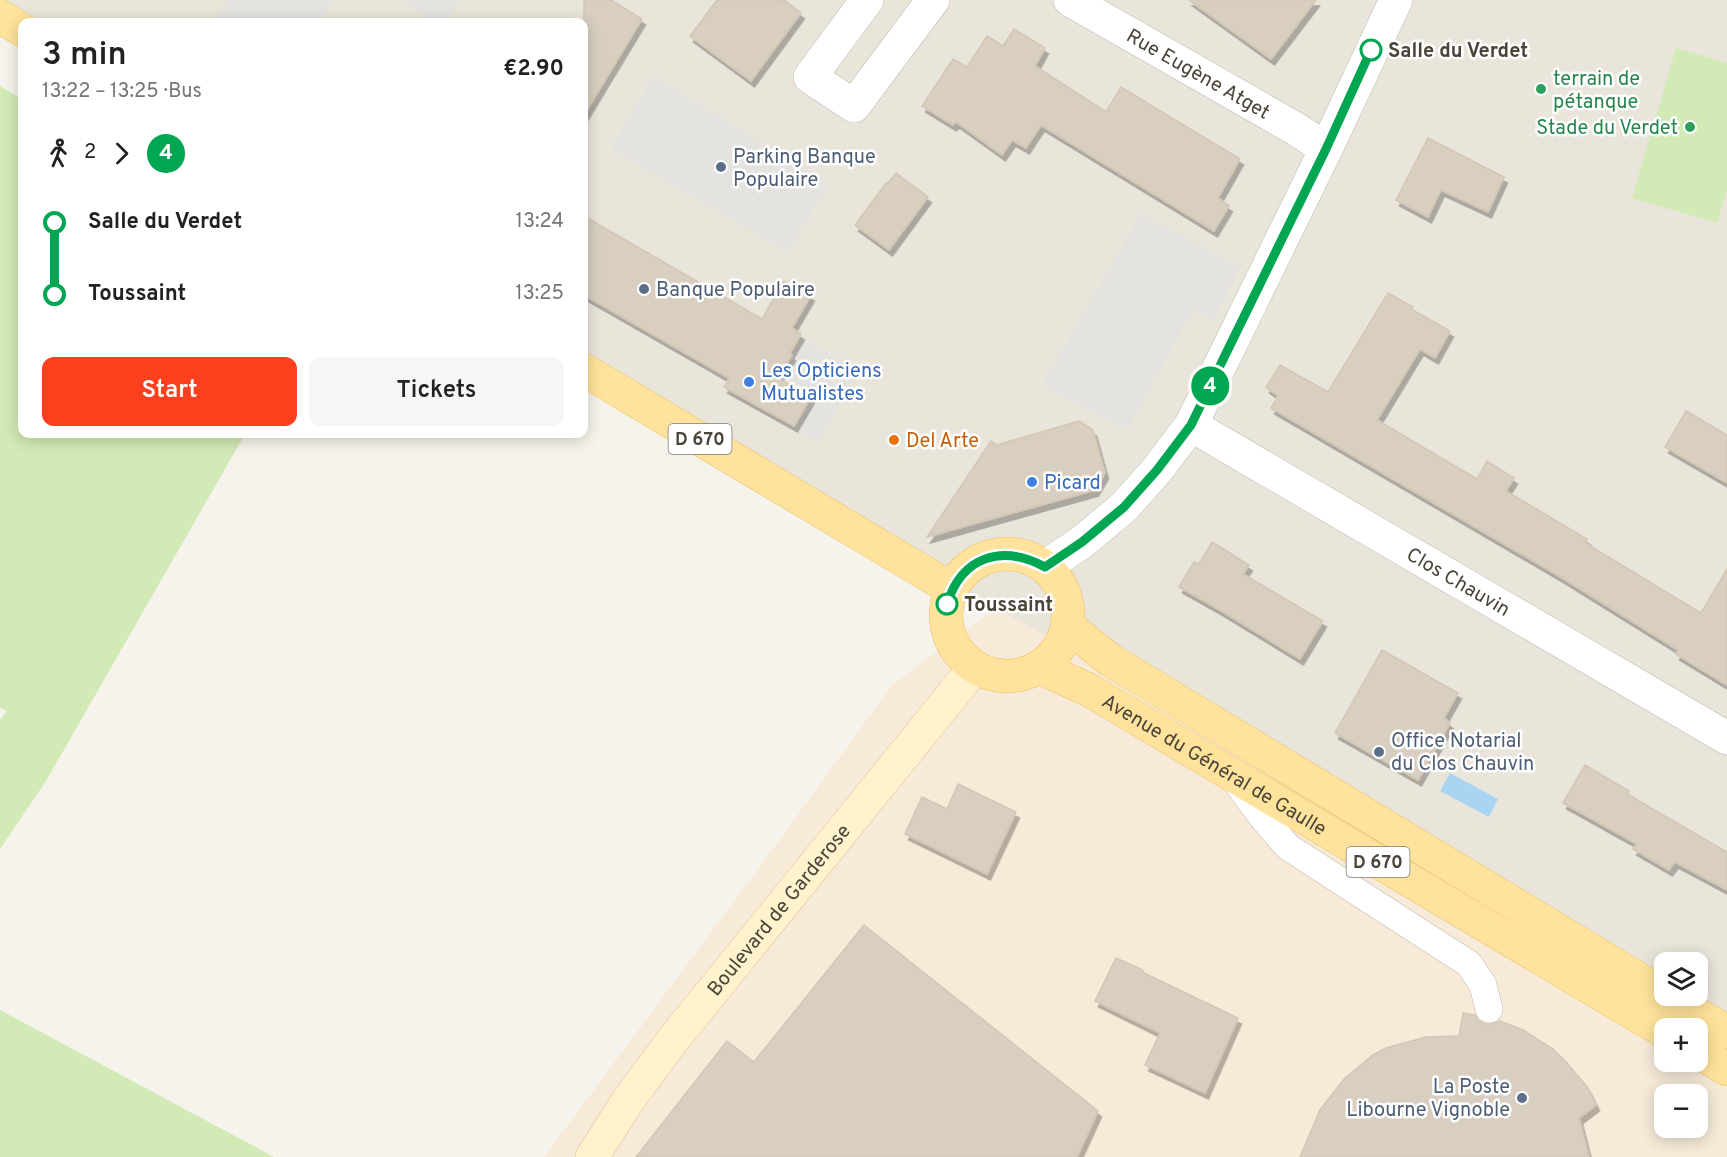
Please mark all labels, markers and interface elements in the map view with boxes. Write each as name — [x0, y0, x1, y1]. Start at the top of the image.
street label: Rue Eugène Atget — [1121, 24, 1274, 126]
text: 3 min — [42, 35, 127, 77]
marker: Salle du Verdet — [1360, 39, 1382, 61]
place label: Salle du Verdet — [1388, 39, 1528, 65]
text: €2.90 — [503, 56, 564, 83]
place label: terrain de pétanque — [1553, 67, 1640, 116]
text: 13:22 – 13:25 · Bus — [42, 79, 202, 105]
marker: terrain de pétanque — [1534, 82, 1548, 96]
place label: Stade du Verdet — [1536, 116, 1678, 142]
marker: Stade du Verdet — [1683, 120, 1697, 134]
icon: walk — [42, 137, 75, 170]
icon: forward — [105, 137, 138, 170]
text: 2 — [84, 140, 96, 166]
text: 4 — [159, 140, 173, 167]
place label: Parking Banque Populaire — [733, 145, 876, 194]
marker: Parking Banque Populaire — [714, 160, 728, 174]
text: Salle du Verdet — [88, 209, 242, 236]
text: 13:24 — [516, 209, 564, 235]
place label: Banque Populaire — [656, 278, 815, 304]
text: Toussaint — [88, 281, 186, 308]
text: 13:25 — [515, 281, 564, 307]
marker: Banque Populaire — [637, 282, 651, 296]
button: Start — [42, 357, 297, 426]
button: Tickets — [309, 357, 564, 426]
place label: Les Opticiens Mutualistes — [761, 359, 882, 408]
line badge: 4 — [1190, 366, 1230, 406]
text: 4 — [1203, 373, 1217, 400]
marker: Les Opticiens Mutualistes — [742, 375, 756, 389]
road number: D 670 — [668, 424, 732, 454]
place label: Del Arte — [906, 429, 979, 455]
marker: Del Arte — [887, 433, 901, 447]
place label: Picard — [1044, 471, 1101, 497]
marker: Picard — [1025, 475, 1039, 489]
street label: Clos Chauvin — [1401, 543, 1514, 624]
marker: Toussaint — [936, 593, 958, 615]
place label: Toussaint — [964, 593, 1053, 619]
street label: Avenue du Général de Gaulle — [1096, 689, 1331, 843]
place label: Office Notarial du Clos Chauvin — [1391, 729, 1534, 778]
marker: Office Notarial du Clos Chauvin — [1372, 745, 1386, 759]
street label: Boulevard de Garderose — [702, 820, 857, 1002]
road number: D 670 — [1346, 847, 1410, 877]
map controls — [1654, 952, 1708, 1138]
button: layers — [1654, 952, 1708, 1006]
button: + — [1654, 1018, 1708, 1072]
place label: La Poste Libourne Vignoble — [1346, 1075, 1510, 1124]
button: − — [1654, 1084, 1708, 1138]
marker: La Poste Libourne Vignoble — [1515, 1091, 1529, 1105]

